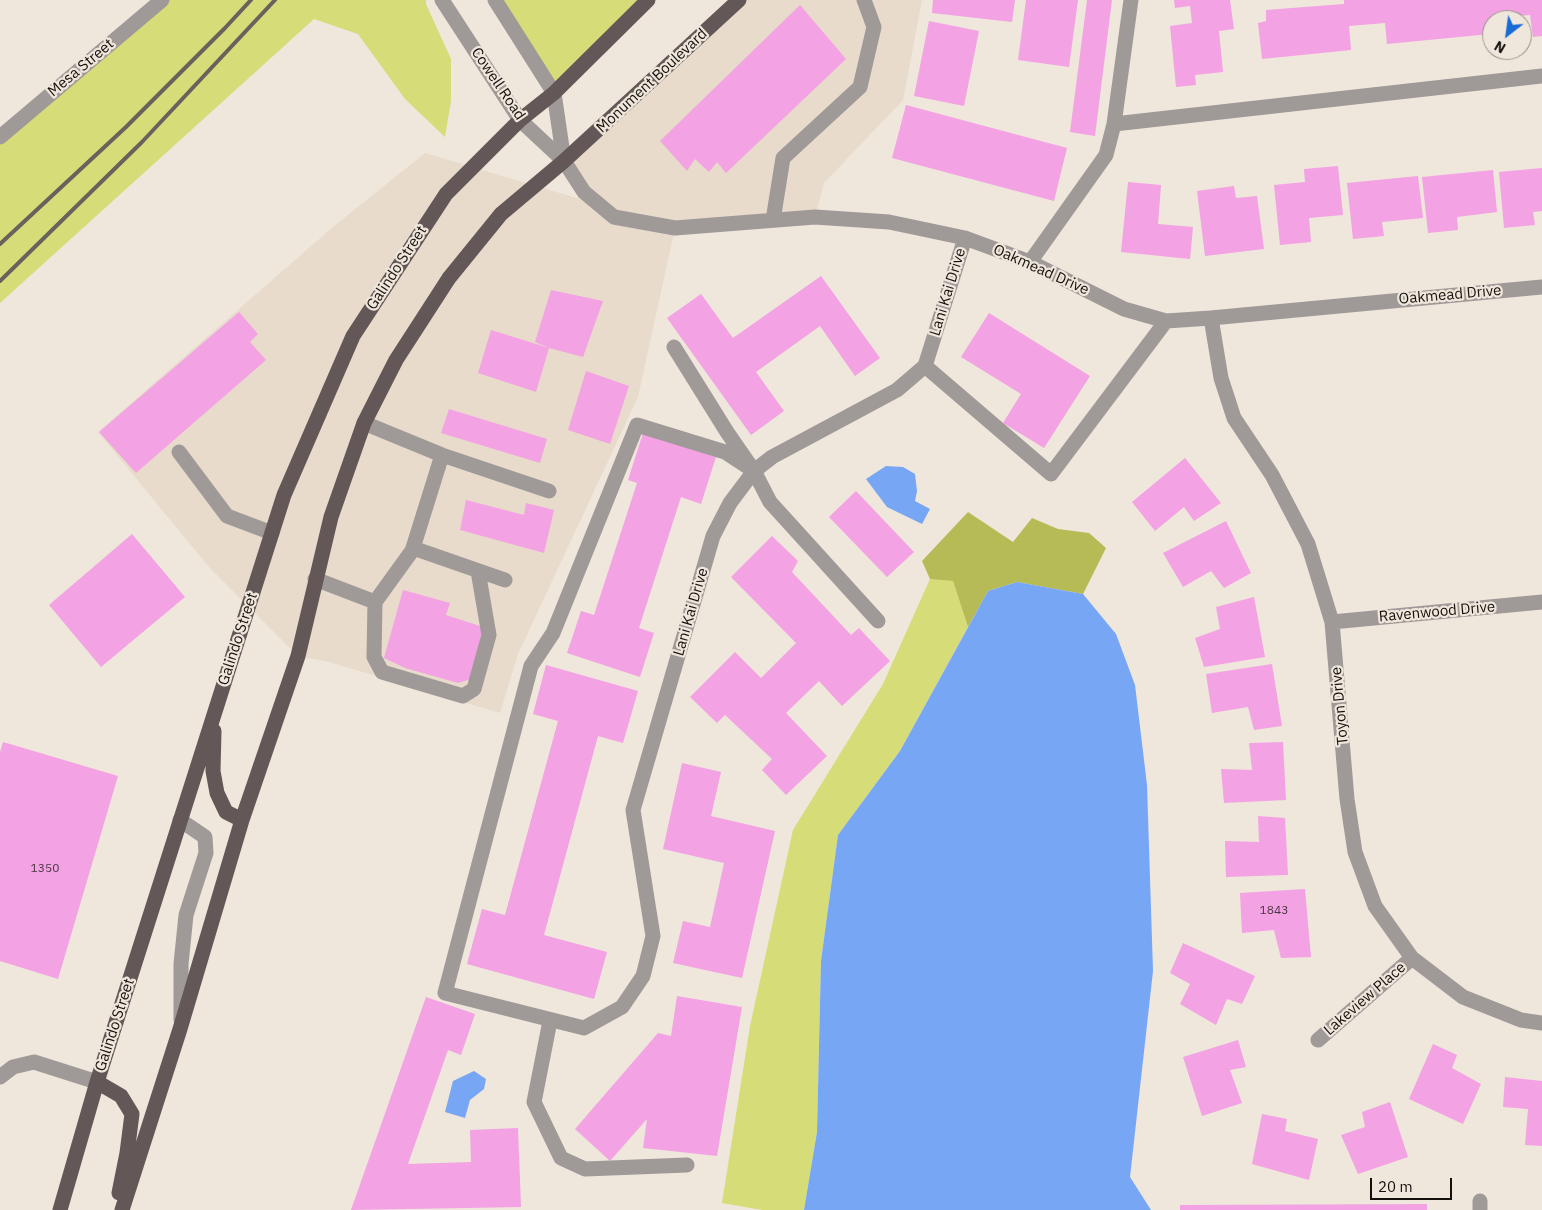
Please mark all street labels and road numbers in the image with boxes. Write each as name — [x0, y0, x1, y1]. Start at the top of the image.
street label: Monument Boulevard — [593, 25, 711, 137]
street label: Mesa Street — [44, 35, 118, 101]
street label: Cowell Road — [467, 44, 529, 124]
street label: Galindo Street — [363, 223, 431, 313]
street label: Oakmead Drive — [990, 241, 1092, 299]
street label: Lani Kai Drive — [926, 246, 970, 338]
street label: Oakmead Drive — [1398, 282, 1502, 308]
street label: Lani Kai Drive — [670, 566, 712, 658]
street label: Galindo Street — [215, 590, 261, 688]
street label: Ravenwood Drive — [1378, 598, 1496, 626]
street label: Toyon Drive — [1328, 666, 1352, 746]
street label: Lakeview Place — [1320, 959, 1410, 1039]
street label: Galindo Street — [92, 976, 138, 1074]

